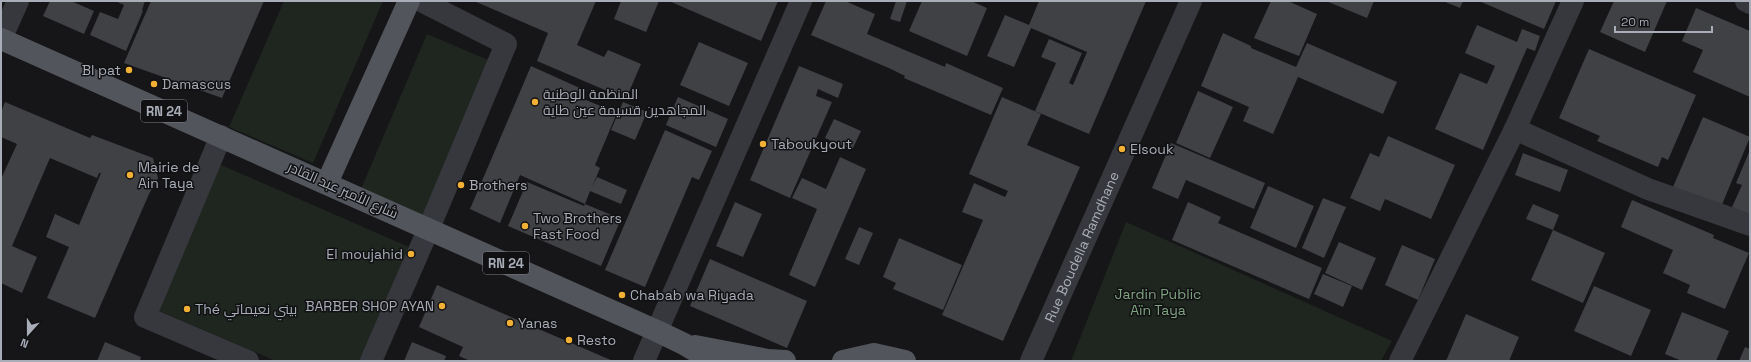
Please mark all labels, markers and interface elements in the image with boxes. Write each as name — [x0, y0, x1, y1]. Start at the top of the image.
scale bar — [1615, 8, 1712, 34]
text: 20 m — [1621, 14, 1649, 30]
place label: Bl pat — [82, 61, 121, 79]
marker: Bl pat — [124, 65, 134, 75]
place label: Damascus — [162, 75, 231, 93]
marker: Damascus — [149, 79, 159, 89]
place label: المنظمة الوطنية المجاهدين قسيمة عين طاية — [543, 85, 706, 119]
marker: المنظمة الوطنية المجاهدين قسيمة عين طاية — [530, 97, 540, 107]
road number: RN 24 — [141, 100, 187, 122]
place label: Taboukyout — [771, 135, 852, 153]
marker: Taboukyout — [758, 139, 768, 149]
place label: Elsouk — [1130, 140, 1174, 158]
marker: Elsouk — [1117, 144, 1127, 154]
street label: شارع الأمير عبد القادر — [284, 157, 401, 222]
place label: Mairie de Ain Taya — [138, 158, 200, 192]
street label: Rue Boudella Ramdhane — [1040, 169, 1123, 325]
marker: Mairie de Ain Taya — [125, 170, 135, 180]
place label: Brothers — [469, 176, 528, 194]
marker: Brothers — [456, 180, 466, 190]
place label: Two Brothers Fast Food — [533, 209, 622, 243]
marker: Two Brothers Fast Food — [520, 221, 530, 231]
place label: El moujahid — [326, 245, 403, 263]
marker: El moujahid — [406, 249, 416, 259]
road number: RN 24 — [483, 252, 529, 274]
park label: Jardin Public Aïn Taya — [1115, 285, 1201, 319]
place label: Chabab wa Riyada — [630, 286, 754, 304]
marker: Chabab wa Riyada — [617, 290, 627, 300]
place label: BARBER SHOP AYAN — [305, 297, 434, 315]
place label: Thé بيني نعيماتي — [195, 300, 297, 321]
marker: BARBER SHOP AYAN — [437, 301, 447, 311]
marker: Thé بيني نعيماتي — [182, 304, 192, 314]
north arrow — [8, 314, 48, 354]
place label: Yanas — [518, 314, 557, 332]
marker: Yanas — [505, 318, 515, 328]
place label: Resto — [577, 331, 616, 349]
text: N — [18, 335, 30, 351]
marker: Resto — [564, 335, 574, 345]

